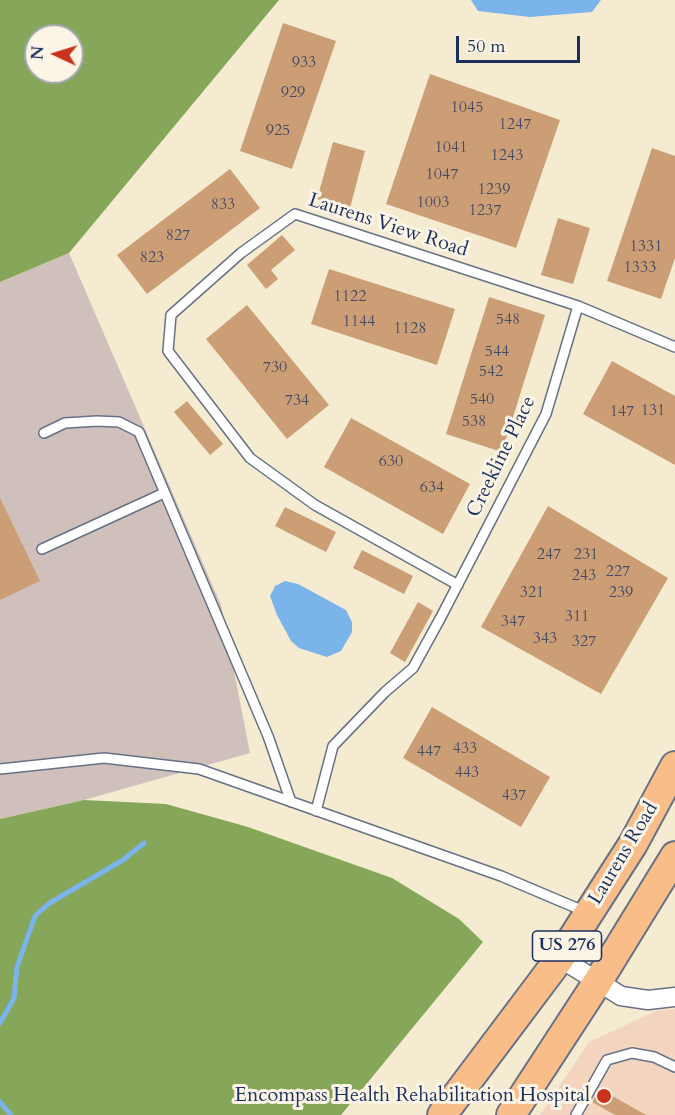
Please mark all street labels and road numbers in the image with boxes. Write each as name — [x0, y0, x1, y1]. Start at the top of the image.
street label: Laurens View Road — [305, 189, 471, 263]
street label: Creekline Place — [462, 393, 542, 521]
street label: Laurens Road — [584, 798, 664, 910]
road number: US 276 — [532, 931, 602, 961]

